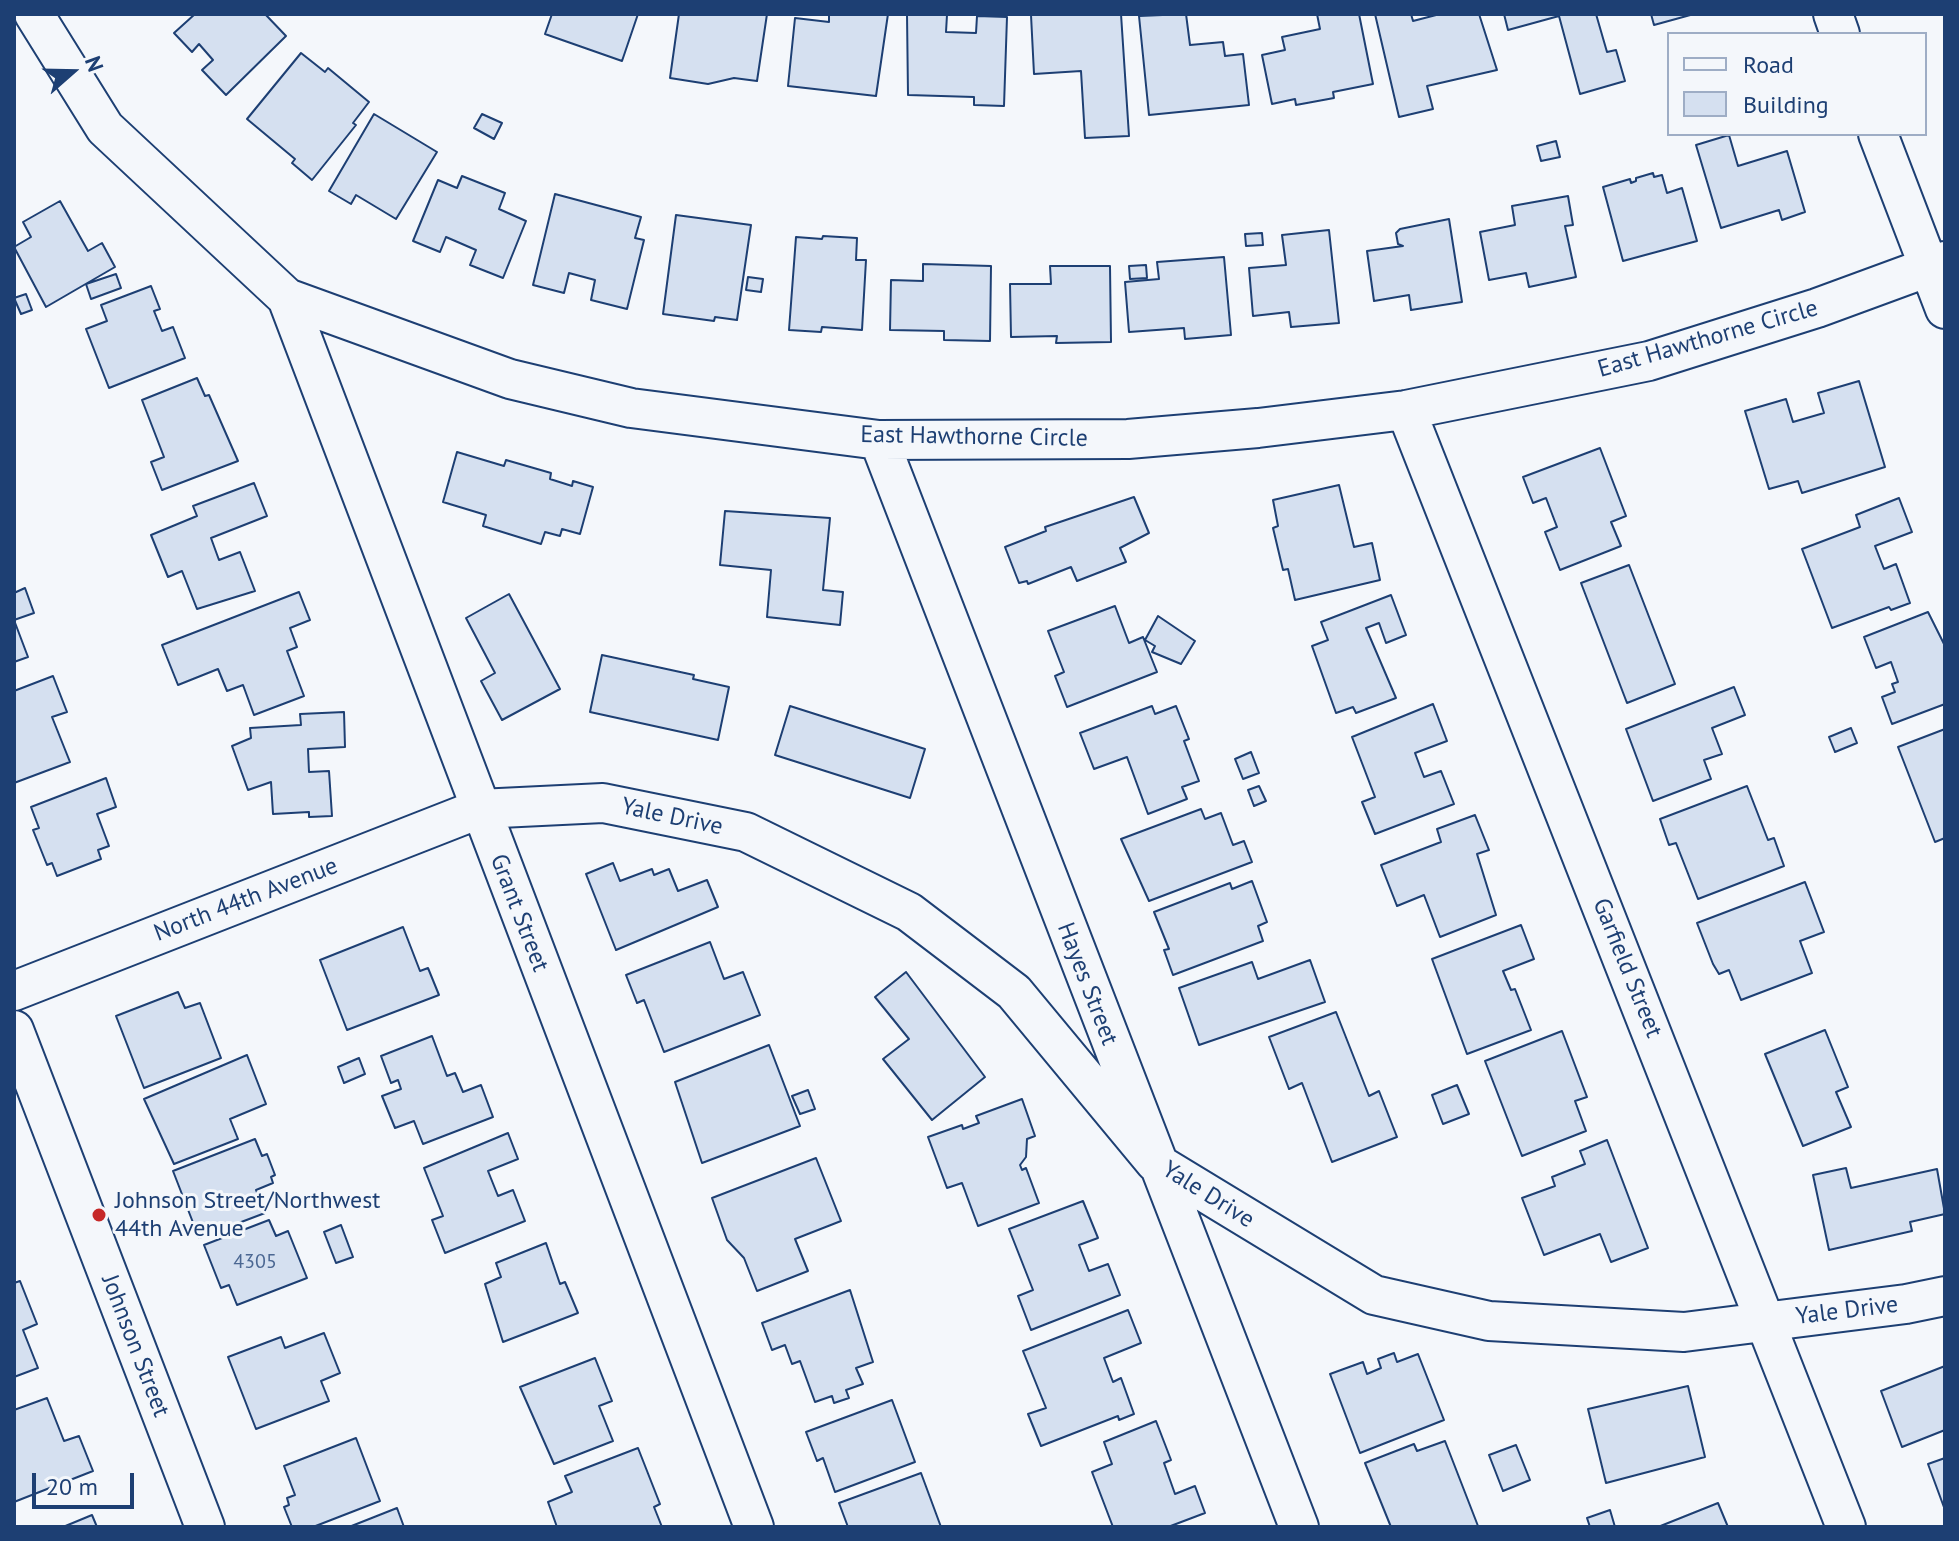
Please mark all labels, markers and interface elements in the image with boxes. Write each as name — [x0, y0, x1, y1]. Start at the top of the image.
north arrow — [32, 32, 112, 112]
legend — [1667, 32, 1927, 136]
text: Road — [1743, 49, 1794, 80]
text: N — [79, 52, 110, 75]
text: Building — [1743, 89, 1829, 120]
street label: East Hawthorne Circle — [1595, 294, 1821, 384]
street label: East Hawthorne Circle — [860, 421, 1088, 453]
street label: Yale Drive — [619, 792, 725, 842]
street label: Grant Street — [483, 850, 555, 976]
street label: North 44th Avenue — [150, 852, 342, 948]
street label: Garfield Street — [1586, 894, 1668, 1042]
street label: Hayes Street — [1050, 919, 1124, 1049]
street label: Yale Drive — [1157, 1156, 1259, 1234]
place label: Johnson Street/Northwest 44th Avenue — [115, 1187, 380, 1243]
marker: Johnson Street/Northwest 44th Avenue — [90, 1206, 108, 1224]
house number: 4305 — [233, 1250, 277, 1274]
street label: Johnson Street — [95, 1271, 175, 1421]
street label: Yale Drive — [1794, 1290, 1900, 1332]
scale bar — [36, 1457, 138, 1507]
text: 20 m — [46, 1471, 98, 1502]

